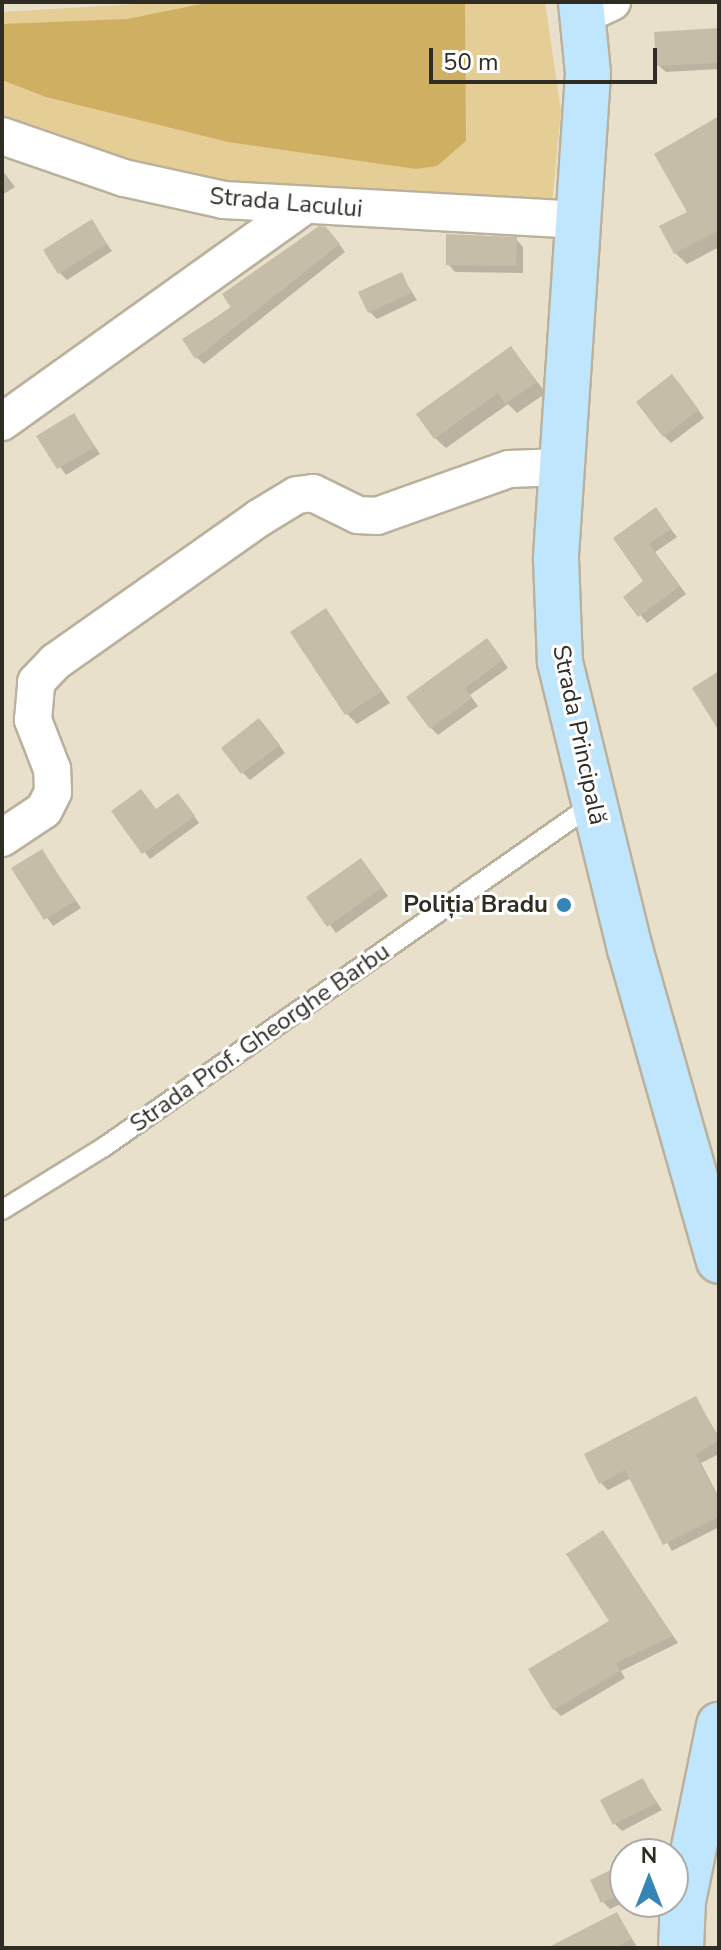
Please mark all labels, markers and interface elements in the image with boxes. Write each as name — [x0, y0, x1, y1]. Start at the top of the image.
scale bar — [433, 32, 661, 82]
text: 50 m — [443, 46, 499, 78]
street label: Strada Lacului — [208, 182, 364, 224]
street label: Strada Principală — [546, 642, 612, 828]
place label: Poliția Bradu — [403, 891, 548, 919]
marker: Poliția Bradu — [555, 896, 573, 914]
street label: Strada Prof. Gheorghe Barbu — [125, 937, 395, 1139]
north arrow — [609, 1838, 689, 1918]
text: N — [641, 1841, 657, 1871]

